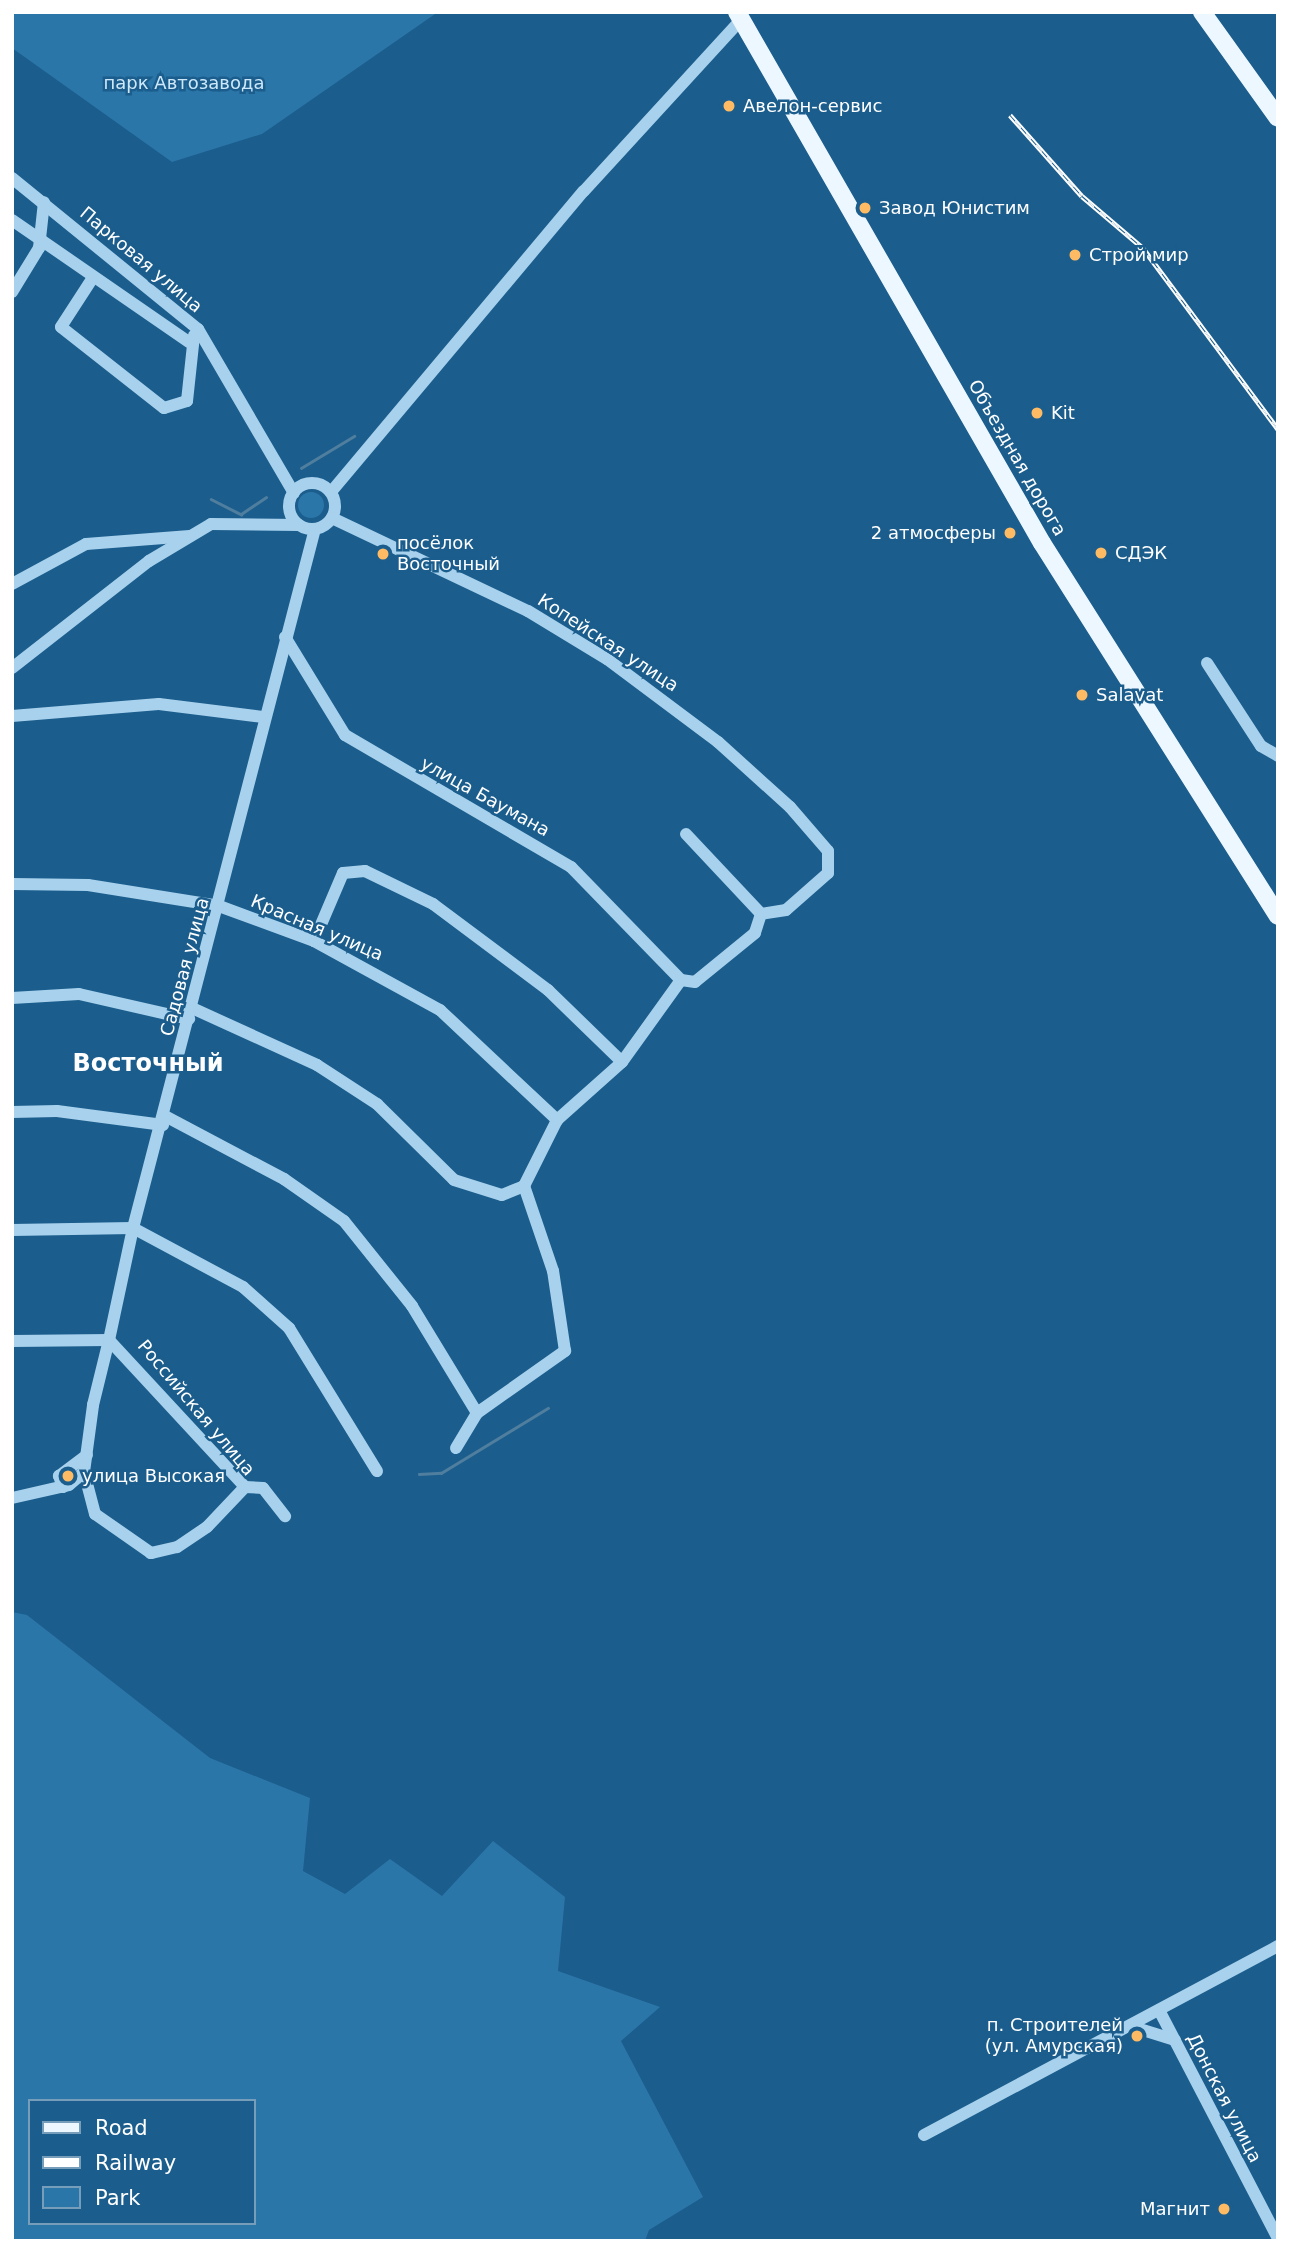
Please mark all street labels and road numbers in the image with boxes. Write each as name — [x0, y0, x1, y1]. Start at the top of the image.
street label: Парковая улица — [75, 202, 207, 318]
street label: Объездная дорога — [963, 376, 1071, 540]
street label: Копейская улица — [533, 589, 683, 697]
street label: улица Баумана — [417, 753, 553, 841]
street label: Красная улица — [248, 890, 386, 966]
street label: Садовая улица — [156, 895, 214, 1039]
street label: Российская улица — [133, 1336, 259, 1480]
street label: Донская улица — [1182, 2030, 1266, 2166]

